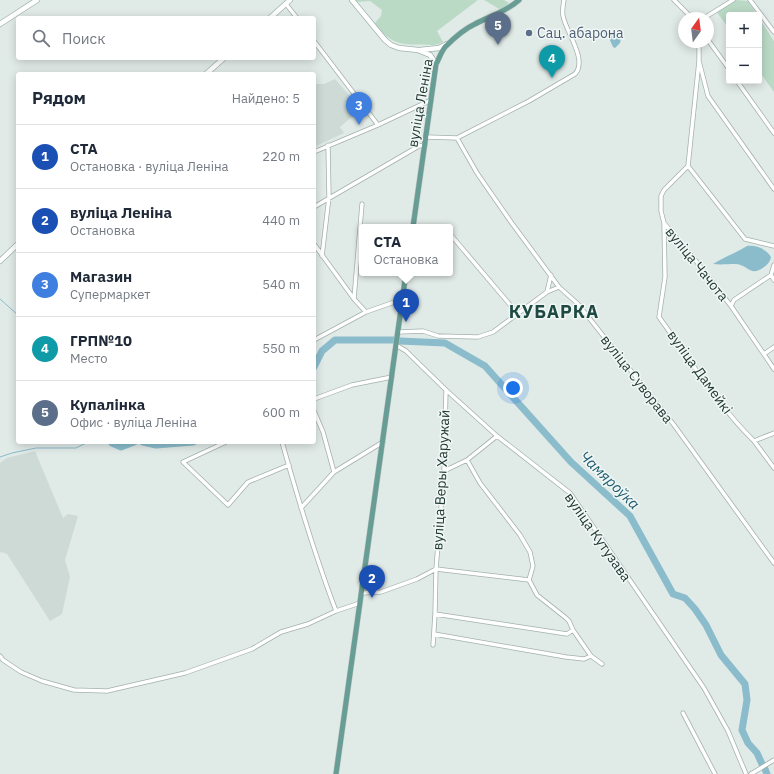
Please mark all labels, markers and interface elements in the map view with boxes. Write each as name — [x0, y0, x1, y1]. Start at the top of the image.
pin: 5 — [485, 12, 511, 45]
north arrow — [678, 12, 714, 48]
map controls — [726, 12, 762, 84]
button: + — [726, 12, 762, 48]
search box — [16, 16, 316, 60]
place label: Сац. абарона — [537, 24, 624, 42]
icon: search — [30, 27, 52, 49]
marker: Сац. абарона — [524, 28, 534, 38]
text: Поиск — [62, 29, 105, 48]
pin: 4 — [539, 45, 565, 78]
button: − — [726, 48, 762, 84]
street label: вуліца Леніна — [403, 57, 437, 149]
text: Рядом — [32, 87, 86, 109]
text: Найдено: 5 — [232, 90, 300, 107]
pin: 3 — [346, 92, 372, 125]
text: СТА — [70, 139, 98, 158]
text: 1 — [41, 148, 49, 165]
text: 220 m — [262, 148, 300, 165]
text: Остановка · вуліца Леніна — [70, 158, 229, 175]
text: вуліца Леніна — [70, 203, 172, 222]
text: 2 — [41, 212, 49, 229]
text: 440 m — [262, 212, 300, 229]
text: Остановка — [70, 222, 135, 239]
street label: вуліца Чачота — [662, 223, 733, 305]
popup — [359, 224, 453, 276]
text: СТА — [374, 232, 401, 251]
text: Остановка — [374, 251, 438, 268]
text: Магазин — [70, 267, 132, 286]
text: 3 — [41, 276, 49, 293]
text: 540 m — [262, 276, 300, 293]
text: Супермаркет — [70, 286, 150, 303]
pin: 1 — [393, 289, 419, 322]
district label: КУБАРКА — [509, 300, 599, 323]
street label: вуліца Дамейкі — [663, 326, 737, 418]
text: ГРП№10 — [70, 331, 132, 350]
street label: вуліца Суворава — [597, 331, 677, 427]
text: 4 — [41, 340, 49, 357]
text: 550 m — [262, 340, 300, 357]
text: Место — [70, 350, 108, 367]
your location — [503, 378, 523, 398]
text: Купалінка — [70, 395, 145, 414]
text: 5 — [41, 404, 49, 421]
text: 600 m — [262, 404, 300, 421]
street label: вуліца Веры Харужай — [428, 409, 454, 551]
text: Офис · вуліца Леніна — [70, 414, 197, 431]
water label: Чамяроўка — [576, 447, 644, 513]
street label: вуліца Кутузава — [561, 489, 636, 585]
pin: 2 — [359, 565, 385, 598]

